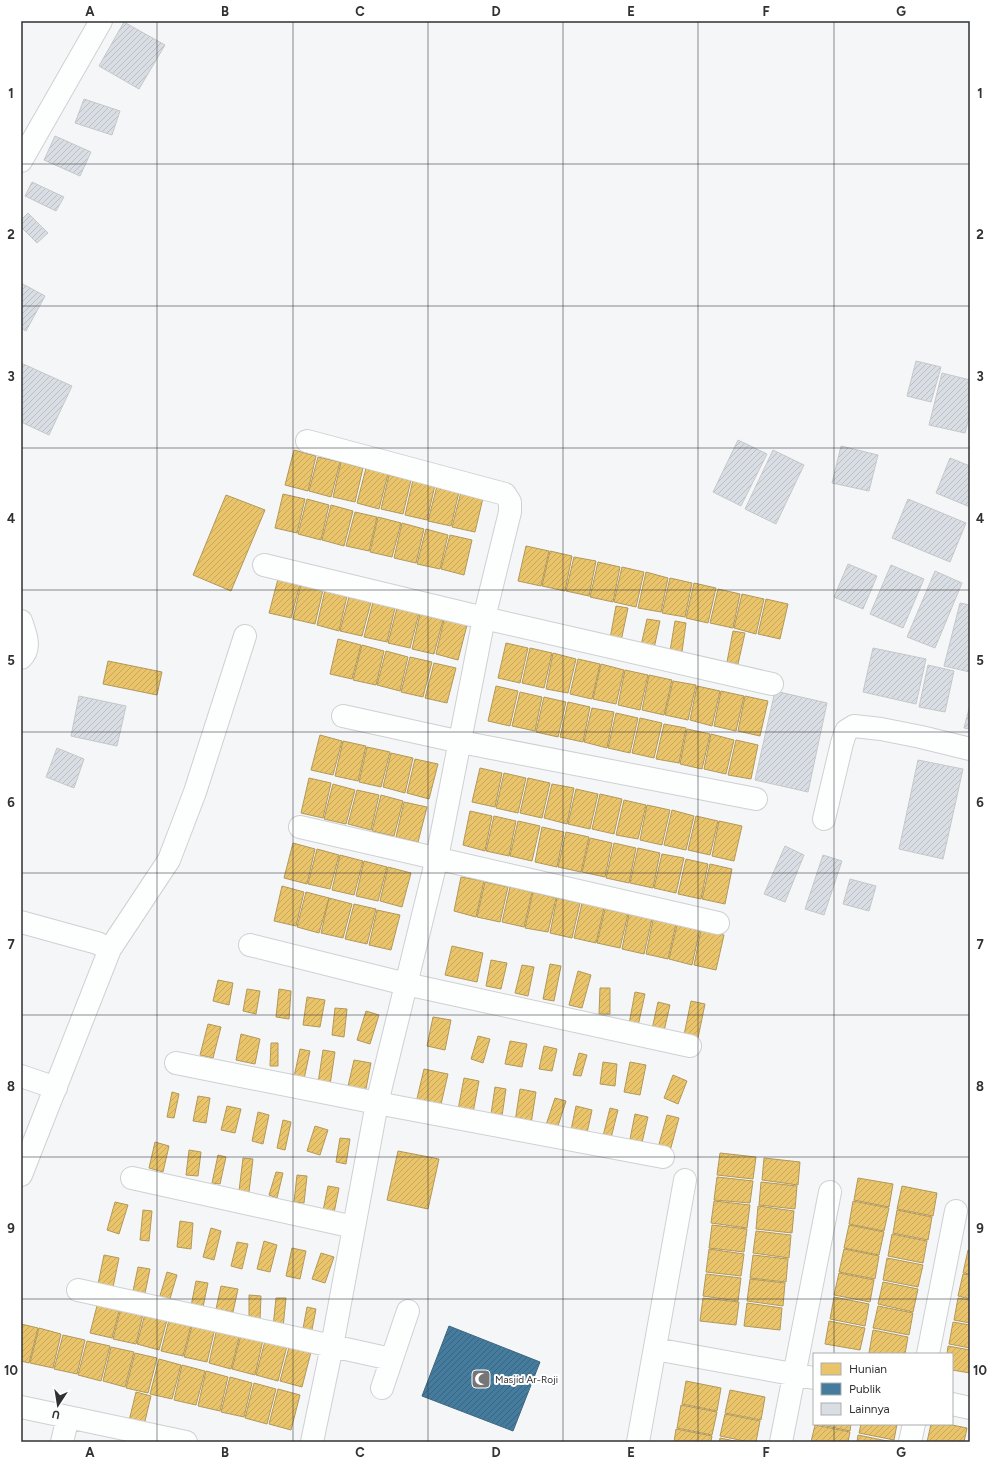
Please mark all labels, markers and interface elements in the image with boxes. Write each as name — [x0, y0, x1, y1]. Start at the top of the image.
text: A — [85, 4, 95, 19]
text: B — [221, 4, 229, 19]
text: C — [355, 4, 365, 19]
text: D — [491, 4, 501, 19]
text: E — [627, 4, 635, 19]
text: F — [762, 4, 770, 19]
text: G — [896, 4, 906, 19]
text: 1 — [8, 86, 14, 101]
text: 1 — [977, 86, 983, 101]
text: 2 — [7, 227, 15, 242]
text: 2 — [976, 227, 984, 242]
text: 3 — [7, 369, 15, 384]
text: 3 — [976, 369, 984, 384]
text: 4 — [7, 511, 15, 526]
text: 4 — [976, 511, 984, 526]
text: 5 — [7, 653, 15, 668]
text: 5 — [976, 653, 984, 668]
text: 6 — [7, 795, 15, 810]
text: 6 — [976, 795, 984, 810]
text: 7 — [7, 937, 15, 952]
text: 7 — [976, 937, 984, 952]
text: 8 — [7, 1079, 15, 1094]
text: 8 — [976, 1079, 984, 1094]
text: 9 — [7, 1221, 15, 1236]
text: 9 — [976, 1221, 984, 1236]
legend — [813, 1353, 953, 1425]
text: Hunian — [849, 1362, 887, 1376]
text: 10 — [4, 1363, 18, 1378]
text: 10 — [973, 1363, 987, 1378]
mosque icon: Masjid Ar-Roji — [470, 1368, 492, 1390]
place label: Masjid Ar-Roji — [495, 1373, 558, 1386]
text: Publik — [849, 1382, 881, 1396]
north arrow — [38, 1385, 78, 1425]
text: Lainnya — [849, 1402, 890, 1416]
text: U — [51, 1407, 61, 1421]
text: A — [85, 1445, 95, 1460]
text: B — [221, 1445, 229, 1460]
text: C — [355, 1445, 365, 1460]
text: D — [491, 1445, 501, 1460]
text: E — [627, 1445, 635, 1460]
text: F — [762, 1445, 770, 1460]
text: G — [896, 1445, 906, 1460]

